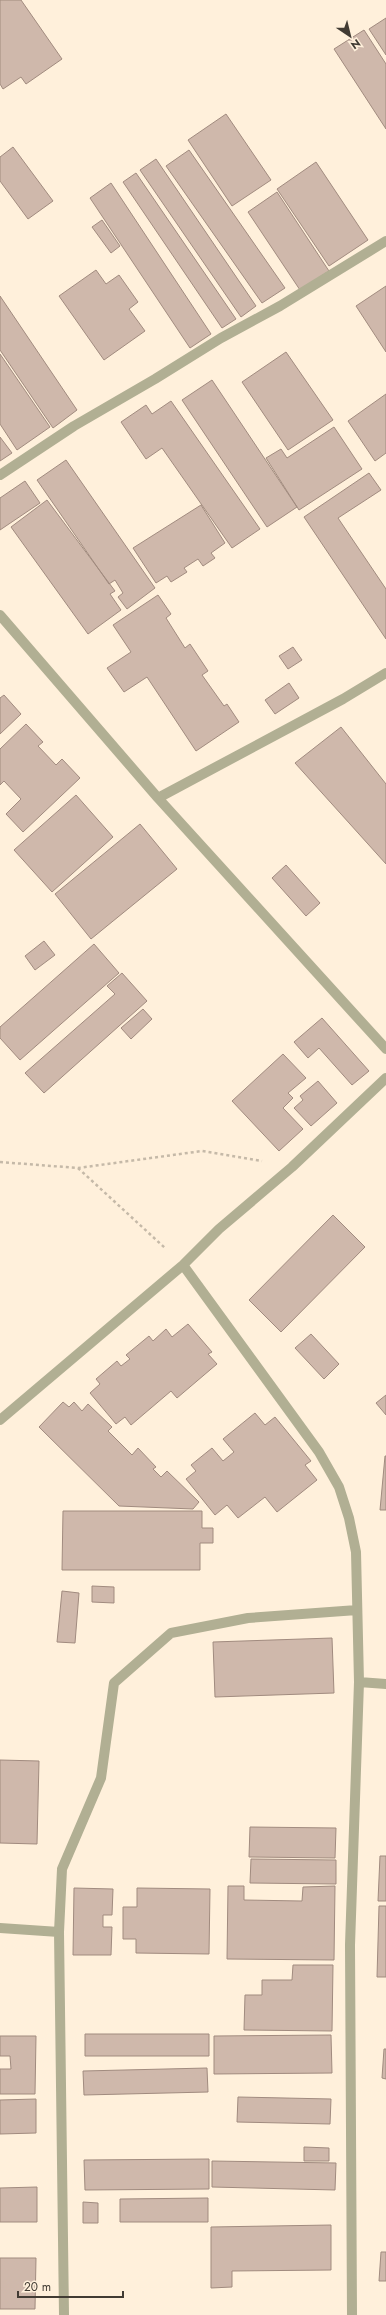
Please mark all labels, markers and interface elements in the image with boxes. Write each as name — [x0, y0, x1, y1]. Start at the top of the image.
north arrow — [330, 16, 370, 56]
text: N — [348, 35, 364, 53]
scale bar — [18, 2273, 123, 2299]
text: 20 m — [24, 2278, 51, 2296]

